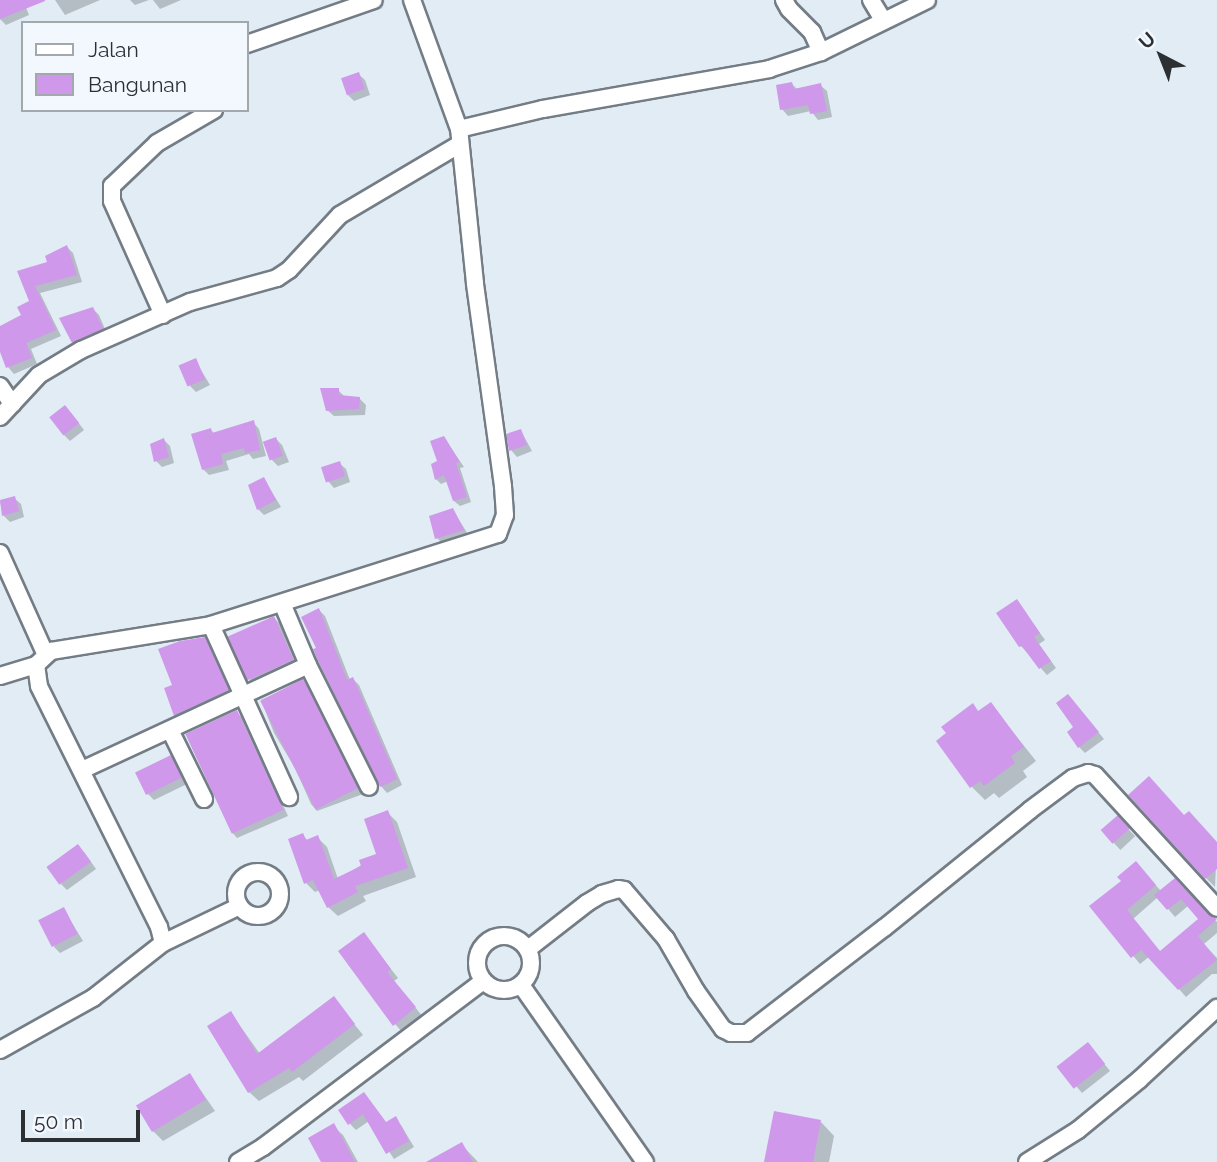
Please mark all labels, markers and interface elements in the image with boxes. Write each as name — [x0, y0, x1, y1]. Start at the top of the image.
legend — [21, 21, 248, 112]
north arrow — [1126, 21, 1196, 91]
text: U — [1134, 27, 1160, 53]
text: Jalan — [88, 37, 139, 62]
text: Bangunan — [88, 72, 187, 97]
scale bar — [24, 1096, 144, 1140]
text: 50 m — [34, 1109, 83, 1134]

